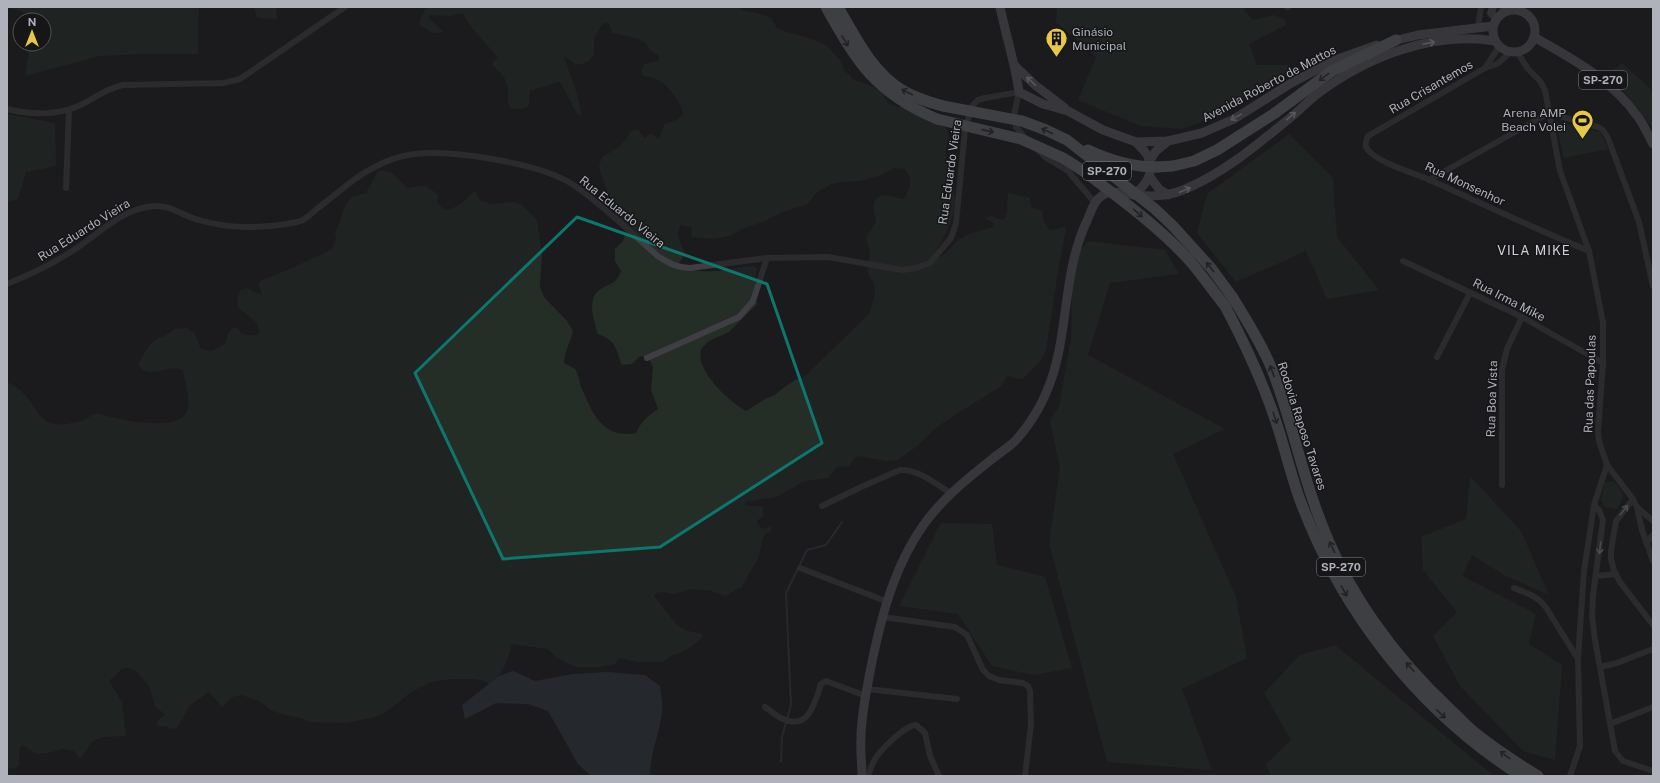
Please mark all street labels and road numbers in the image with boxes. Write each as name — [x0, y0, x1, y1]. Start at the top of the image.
street label: Avenida Roberto de Mattos — [1200, 43, 1338, 125]
street label: Rua Crisantemos — [1387, 57, 1475, 117]
road number: SP-270 — [1579, 71, 1627, 89]
street label: Rua Eduardo Vieira — [936, 119, 964, 225]
street label: Rua Monsenhor — [1423, 159, 1508, 209]
road number: SP-270 — [1083, 162, 1131, 180]
street label: Rua Eduardo Vieira — [576, 173, 668, 251]
street label: Rua Eduardo Vieira — [35, 196, 133, 264]
street label: Rua Irma Mike — [1470, 276, 1548, 324]
street label: Rua das Papoulas — [1581, 335, 1599, 433]
street label: Rodovia Raposo Tavares — [1275, 360, 1329, 492]
street label: Rua Boa Vista — [1484, 360, 1500, 438]
road number: SP-270 — [1317, 558, 1365, 576]

